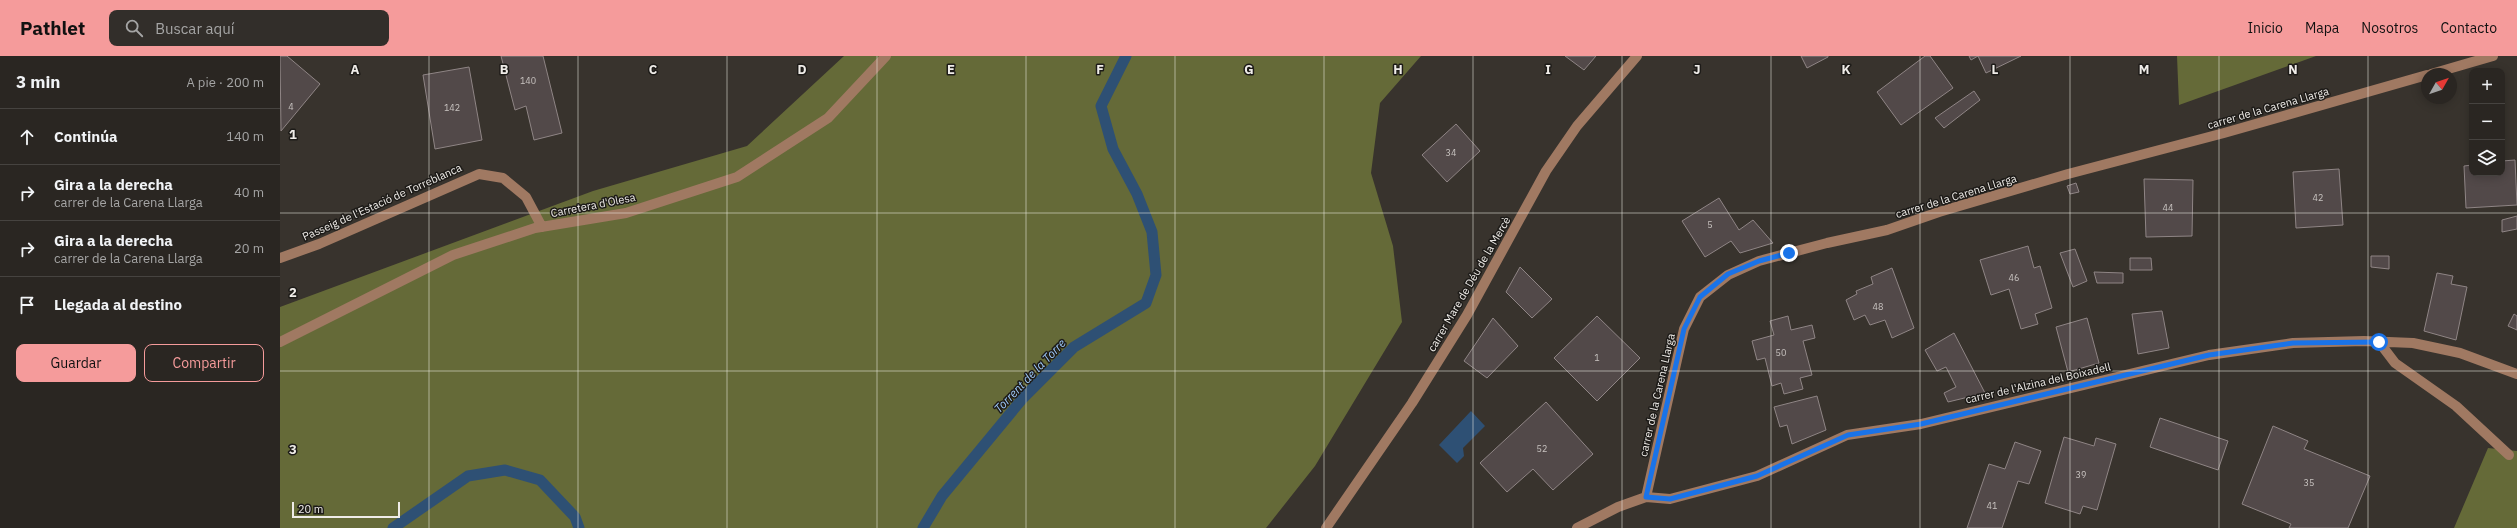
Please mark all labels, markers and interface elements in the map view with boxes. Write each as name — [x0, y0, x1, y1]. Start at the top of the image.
search box — [109, 10, 389, 46]
text: Pathlet — [20, 16, 85, 40]
icon: search — [123, 17, 145, 39]
text: Buscar aquí — [155, 19, 234, 38]
text: Inicio — [2247, 19, 2283, 37]
text: Mapa — [2305, 19, 2339, 37]
text: Nosotros — [2361, 19, 2418, 37]
text: Contacto — [2440, 19, 2497, 37]
text: A — [351, 61, 360, 78]
text: B — [500, 61, 509, 78]
text: C — [649, 61, 658, 78]
text: D — [797, 61, 807, 78]
text: E — [947, 61, 955, 78]
text: F — [1096, 61, 1104, 78]
text: G — [1244, 61, 1254, 78]
text: H — [1393, 61, 1403, 78]
text: I — [1545, 61, 1551, 78]
text: J — [1693, 61, 1701, 78]
text: K — [1841, 61, 1851, 78]
text: L — [1992, 61, 1999, 78]
text: M — [2139, 61, 2149, 78]
text: N — [2288, 61, 2298, 78]
north arrow — [2421, 68, 2457, 104]
map controls — [2469, 68, 2505, 176]
button: + — [2469, 68, 2505, 104]
text: 3 min — [16, 71, 60, 93]
text: A pie · 200 m — [186, 74, 264, 91]
house number: 140 — [520, 75, 536, 86]
street label: carrer de la Carena Llarga — [2206, 84, 2331, 132]
house number: 4 — [288, 101, 294, 112]
house number: 142 — [444, 102, 460, 113]
button: − — [2469, 104, 2505, 140]
icon: ahead — [16, 126, 38, 148]
text: 1 — [289, 126, 297, 143]
text: Continúa — [54, 127, 118, 146]
text: 140 m — [226, 128, 264, 145]
button: layers — [2469, 140, 2505, 176]
house number: 34 — [1446, 147, 1456, 158]
street label: Passeig de l'Estació de Torreblanca — [300, 160, 464, 244]
street label: carrer de la Carena Llarga — [1894, 171, 2018, 221]
text: Gira a la derecha — [54, 175, 173, 194]
icon: right — [16, 182, 38, 204]
text: 40 m — [234, 184, 264, 201]
street label: Carretera d'Olesa — [549, 190, 637, 220]
house number: 42 — [2313, 192, 2323, 203]
text: carrer de la Carena Llarga — [54, 194, 203, 211]
house number: 44 — [2163, 202, 2173, 213]
street label: carrer Mare de Déu de la Mercè — [1425, 214, 1513, 354]
house number: 5 — [1707, 219, 1713, 230]
text: Gira a la derecha — [54, 231, 173, 250]
icon: right — [16, 238, 38, 260]
text: 20 m — [234, 240, 264, 257]
route end — [1780, 244, 1798, 262]
text: carrer de la Carena Llarga — [54, 250, 203, 267]
house number: 46 — [2009, 272, 2019, 283]
text: 2 — [289, 284, 297, 301]
icon: arrive — [16, 294, 38, 316]
text: Llegada al destino — [54, 295, 182, 314]
house number: 48 — [1873, 301, 1883, 312]
street label: carrer de la Carena Llarga — [1636, 332, 1678, 458]
route start — [2370, 333, 2388, 351]
water label: Torrent de la Torre — [991, 336, 1069, 416]
button: Guardar — [16, 344, 136, 382]
button: Compartir — [144, 344, 264, 382]
house number: 50 — [1776, 347, 1786, 358]
house number: 1 — [1594, 352, 1600, 363]
street label: carrer de l'Alzina del Boixadell — [1964, 359, 2112, 407]
text: 3 — [289, 441, 297, 458]
house number: 52 — [1537, 443, 1547, 454]
house number: 39 — [2076, 469, 2086, 480]
house number: 35 — [2304, 477, 2314, 488]
scale bar — [292, 500, 400, 519]
house number: 41 — [1987, 500, 1997, 511]
text: 20 m — [298, 502, 323, 516]

